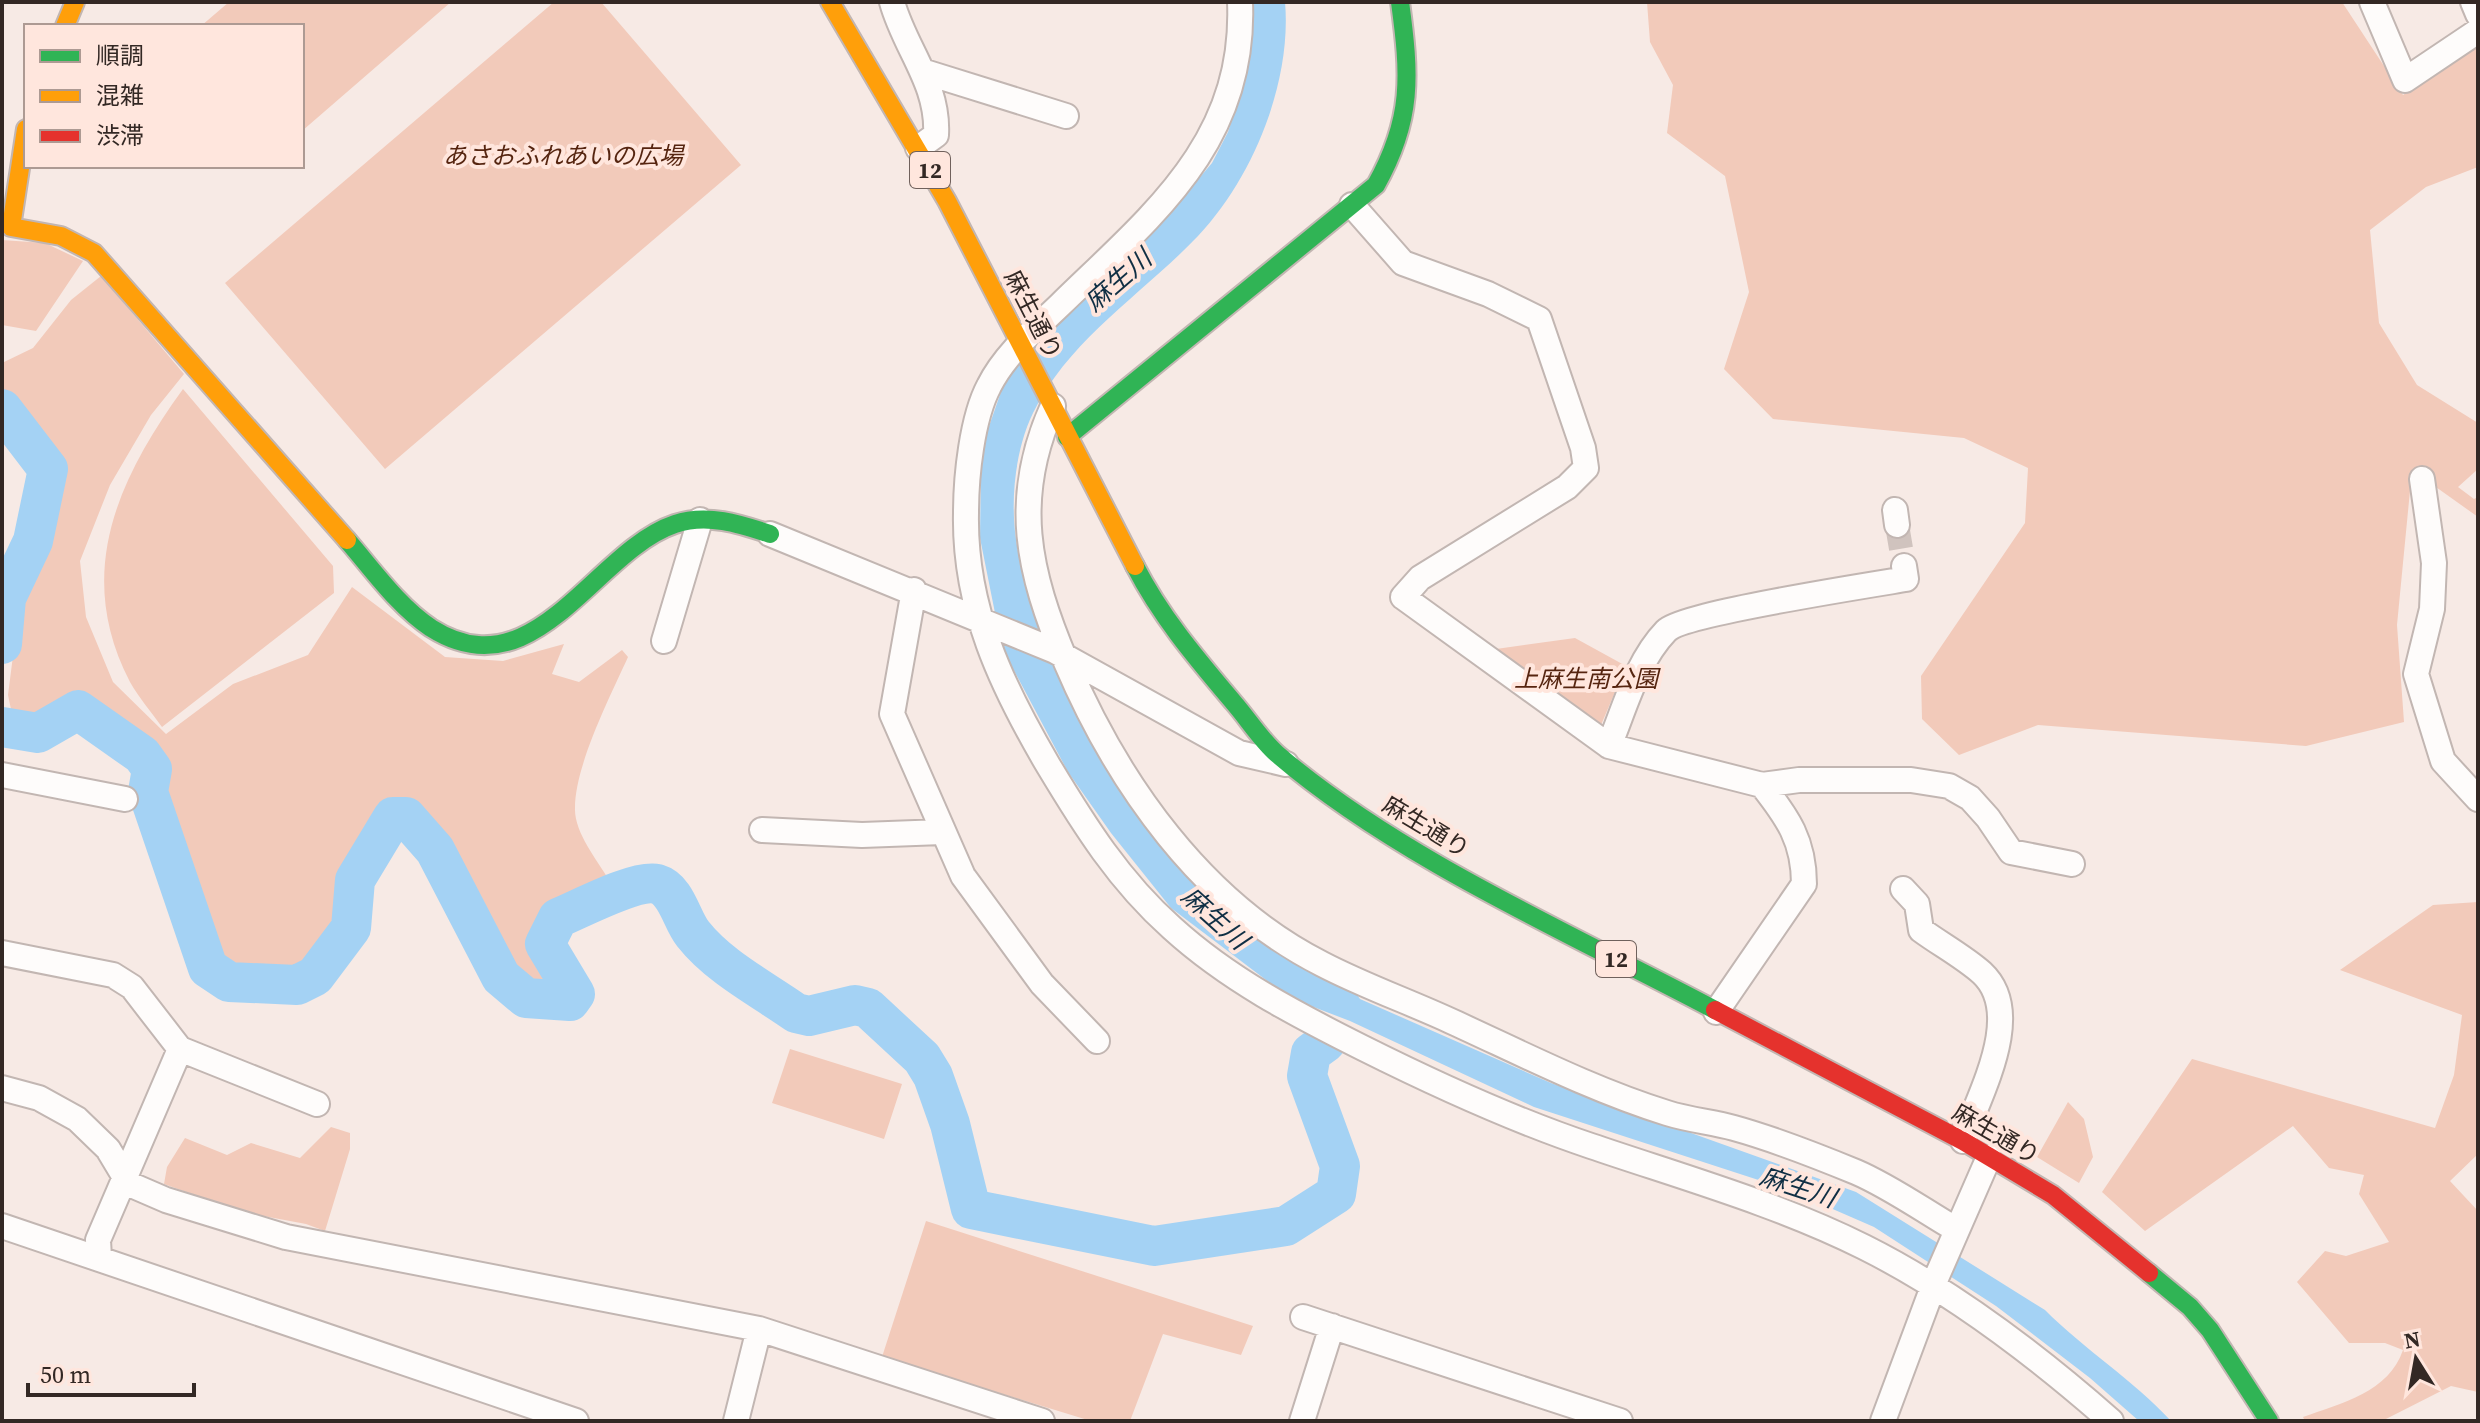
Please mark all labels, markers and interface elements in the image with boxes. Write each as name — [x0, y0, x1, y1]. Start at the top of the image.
legend — [24, 24, 304, 168]
text: 順調 — [96, 39, 144, 72]
text: 混雑 — [96, 79, 144, 112]
text: 渋滞 — [96, 119, 144, 152]
park label: あさおふれあいの広場 — [443, 139, 686, 172]
road number: 12 — [910, 152, 950, 188]
water label: 麻生川 — [1077, 239, 1162, 319]
street label: 麻生通り — [997, 265, 1070, 365]
park label: 上麻生南公園 — [1514, 662, 1661, 695]
street label: 麻生通り — [1377, 788, 1476, 865]
water label: 麻生川 — [1174, 879, 1258, 959]
road number: 12 — [1596, 941, 1636, 977]
street label: 麻生通り — [1946, 1095, 2046, 1172]
water label: 麻生川 — [1755, 1158, 1843, 1217]
north arrow — [2376, 1319, 2456, 1399]
text: N — [2401, 1323, 2423, 1356]
scale bar — [28, 1347, 194, 1397]
text: 50 m — [40, 1358, 91, 1391]

